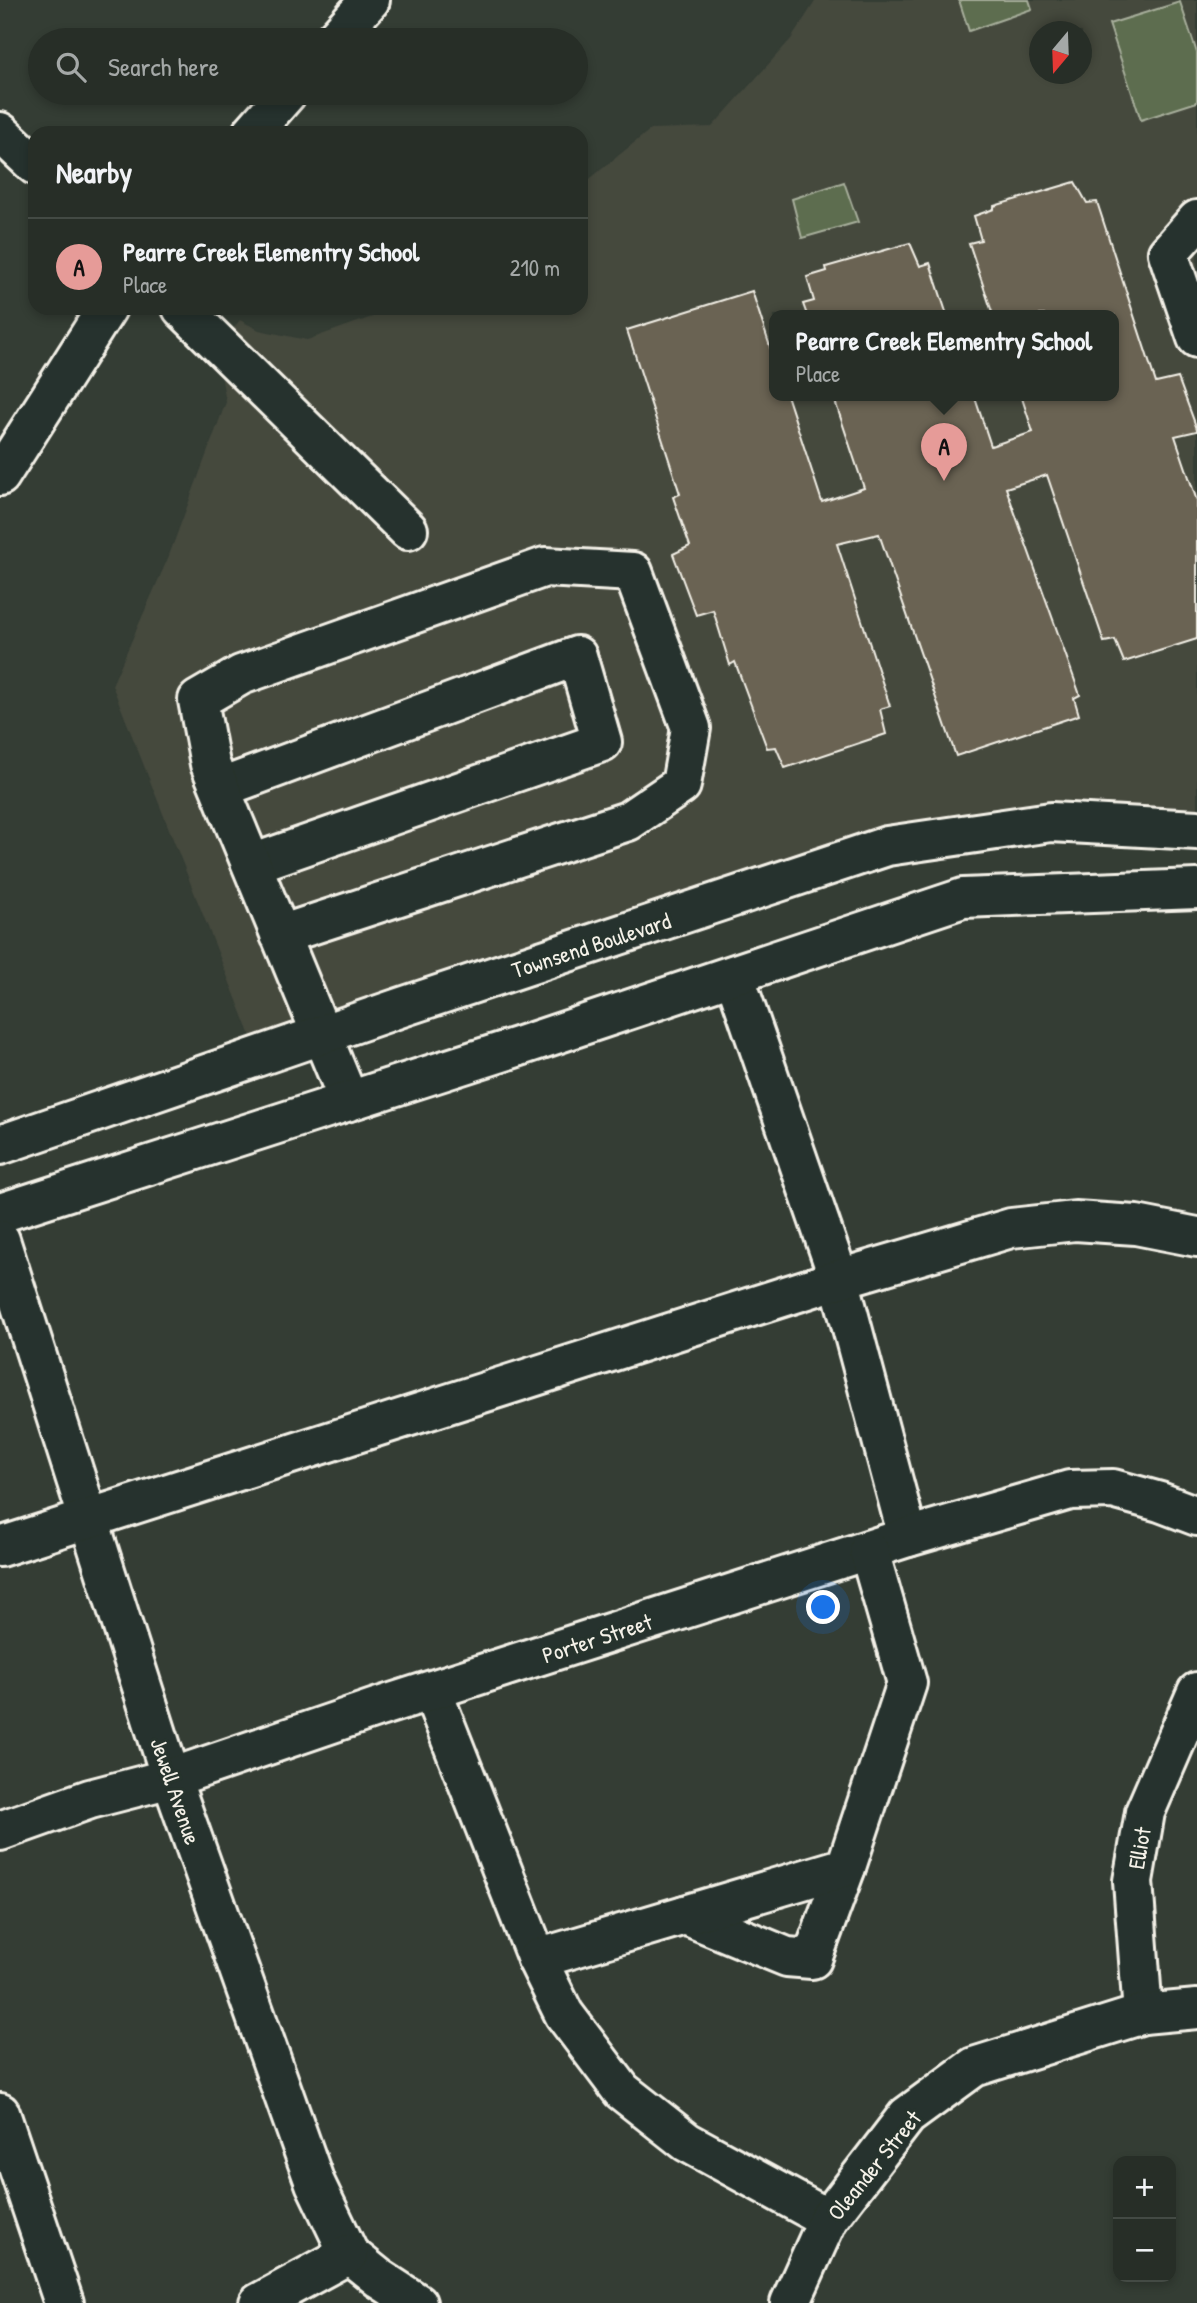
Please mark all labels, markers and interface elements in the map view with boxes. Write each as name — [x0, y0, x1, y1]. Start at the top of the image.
north arrow — [1029, 21, 1092, 84]
search box — [28, 28, 588, 105]
icon: search — [52, 48, 90, 86]
text: Search here — [108, 49, 219, 84]
text: Nearby — [56, 152, 132, 192]
text: Pearre Creek Elementry School — [123, 234, 419, 269]
text: A — [73, 252, 85, 283]
text: 210 m — [510, 252, 560, 283]
text: Place — [123, 269, 167, 300]
popup — [769, 310, 1119, 401]
text: Pearre Creek Elementry School — [796, 323, 1092, 358]
text: Place — [796, 358, 840, 389]
pin: A — [921, 423, 967, 481]
street label: Townsend Boulevard — [508, 905, 674, 985]
your location — [806, 1590, 840, 1624]
street label: Porter Street — [538, 1605, 657, 1670]
street label: Jewell Avenue — [143, 1733, 209, 1849]
street label: Elliot — [1120, 1823, 1158, 1872]
street label: Oleander Street — [820, 2103, 929, 2227]
map controls — [1113, 2156, 1176, 2282]
button: + — [1113, 2156, 1176, 2219]
button: − — [1113, 2219, 1176, 2282]

